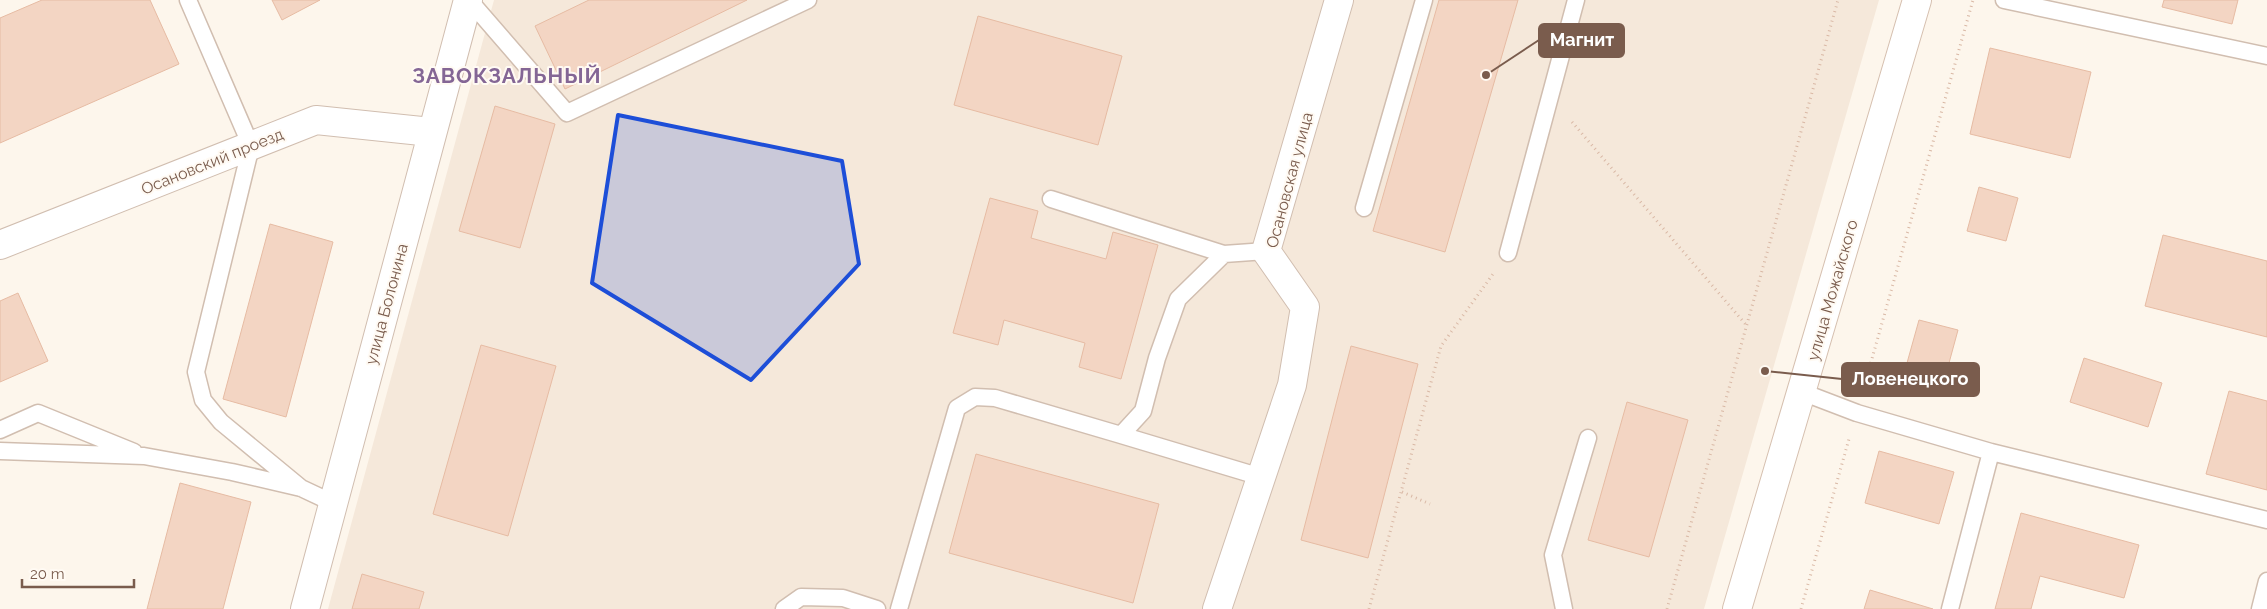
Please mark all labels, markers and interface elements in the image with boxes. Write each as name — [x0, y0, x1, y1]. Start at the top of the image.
callout: Магнит — [1539, 24, 1624, 57]
text: Магнит — [1550, 29, 1614, 50]
district label: ЗАВОКЗАЛЬНЫЙ — [412, 63, 602, 88]
street label: Осановская улица — [1262, 110, 1317, 250]
street label: Осановский проезд — [138, 124, 286, 199]
street label: улица Можайского — [1803, 217, 1862, 363]
street label: улица Болонина — [361, 241, 412, 367]
callout: Ловенецкого — [1842, 363, 1979, 396]
text: Ловенецкого — [1851, 368, 1969, 389]
scale bar — [22, 556, 135, 588]
text: 20 m — [30, 565, 65, 583]

